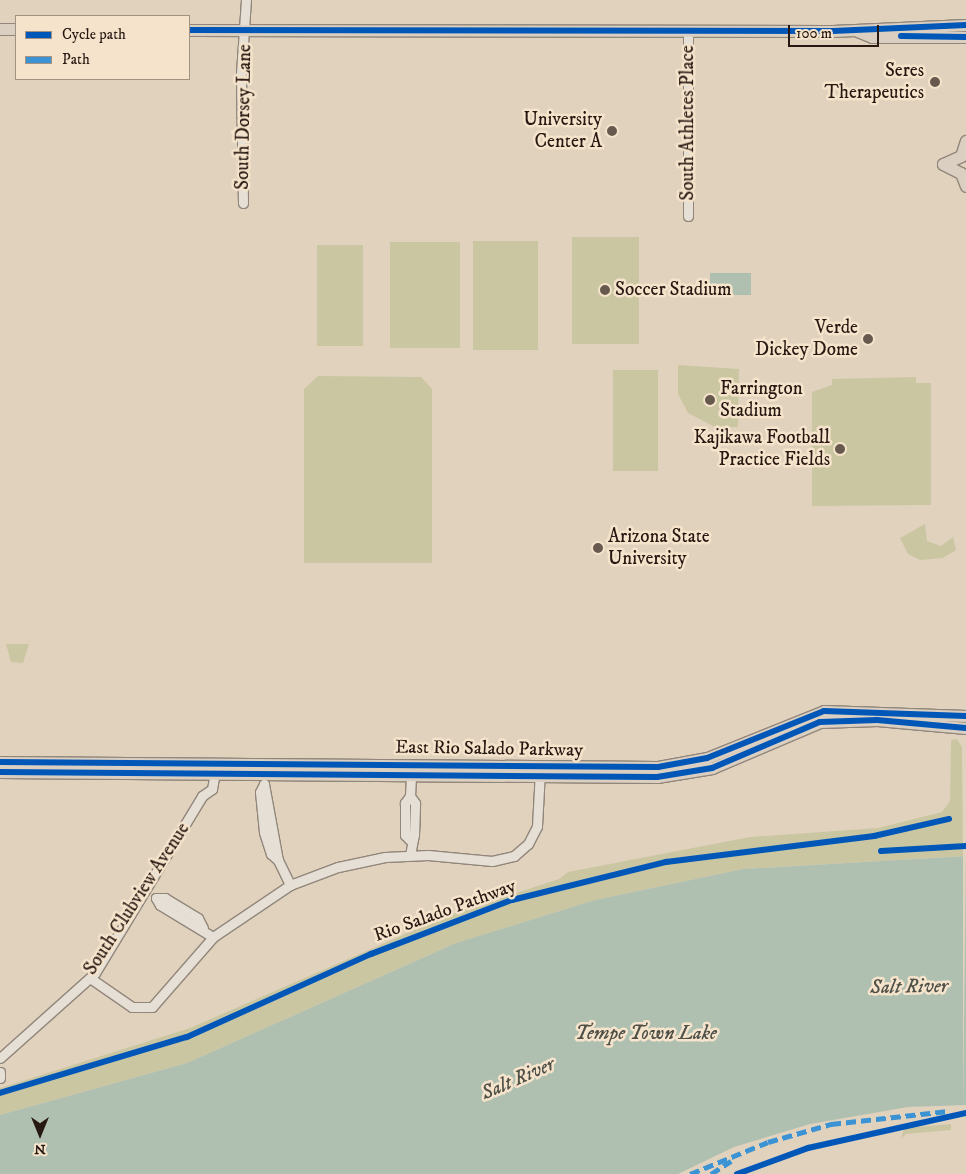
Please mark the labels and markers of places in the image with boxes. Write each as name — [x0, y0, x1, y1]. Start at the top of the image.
place label: Seres Therapeutics — [825, 60, 924, 104]
marker: Seres Therapeutics — [928, 75, 942, 89]
place label: University Center A — [523, 109, 602, 153]
marker: University Center A — [606, 125, 618, 137]
place label: Soccer Stadium — [615, 279, 731, 301]
marker: Soccer Stadium — [599, 284, 611, 296]
place label: Verde Dickey Dome — [755, 317, 858, 361]
marker: Verde Dickey Dome — [862, 333, 874, 345]
place label: Farrington Stadium — [720, 378, 803, 422]
marker: Farrington Stadium — [704, 394, 716, 406]
place label: Kajikawa Football Practice Fields — [694, 427, 830, 471]
marker: Kajikawa Football Practice Fields — [834, 443, 846, 455]
place label: Arizona State University — [608, 526, 710, 570]
marker: Arizona State University — [592, 542, 604, 554]

